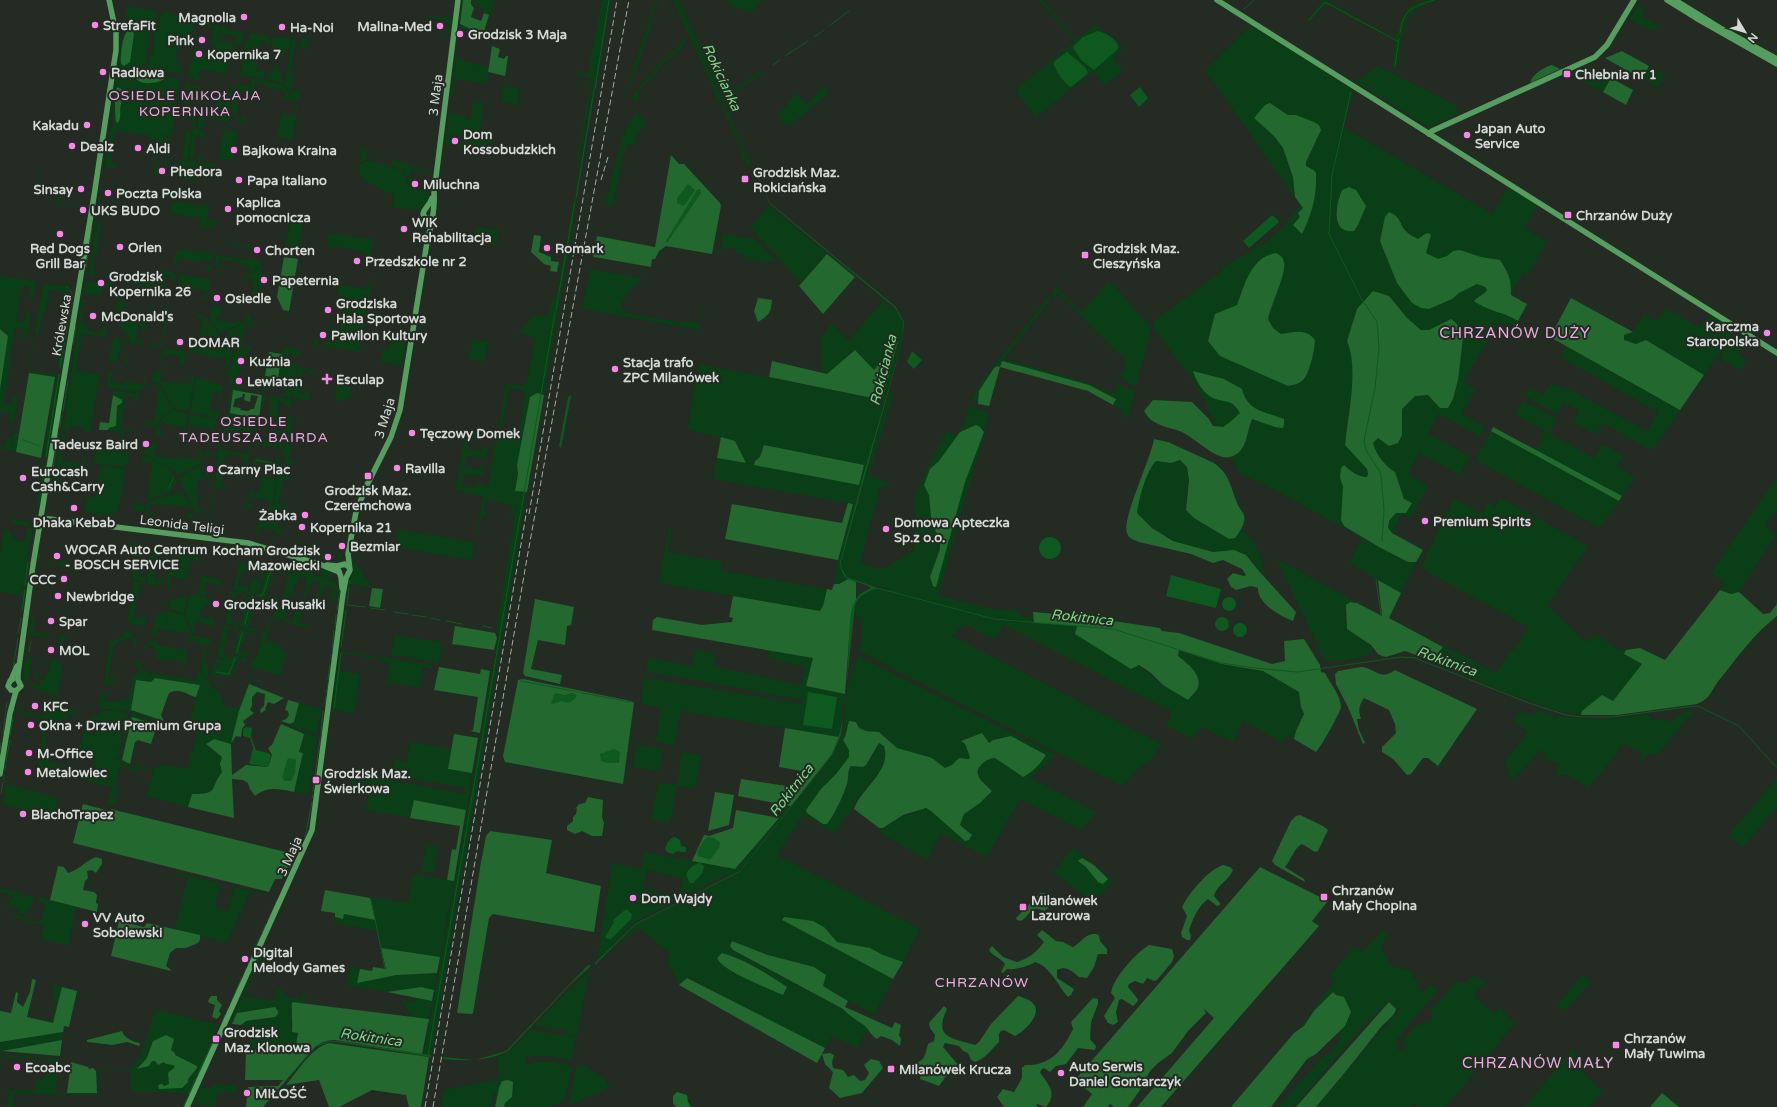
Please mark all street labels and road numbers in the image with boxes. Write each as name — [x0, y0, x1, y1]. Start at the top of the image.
street label: 3 Maja — [425, 73, 446, 117]
street label: Królewska — [49, 293, 75, 357]
street label: 3 Maja — [371, 396, 399, 441]
street label: Leonida Teligi — [139, 512, 225, 538]
street label: 3 Maja — [274, 834, 306, 879]

